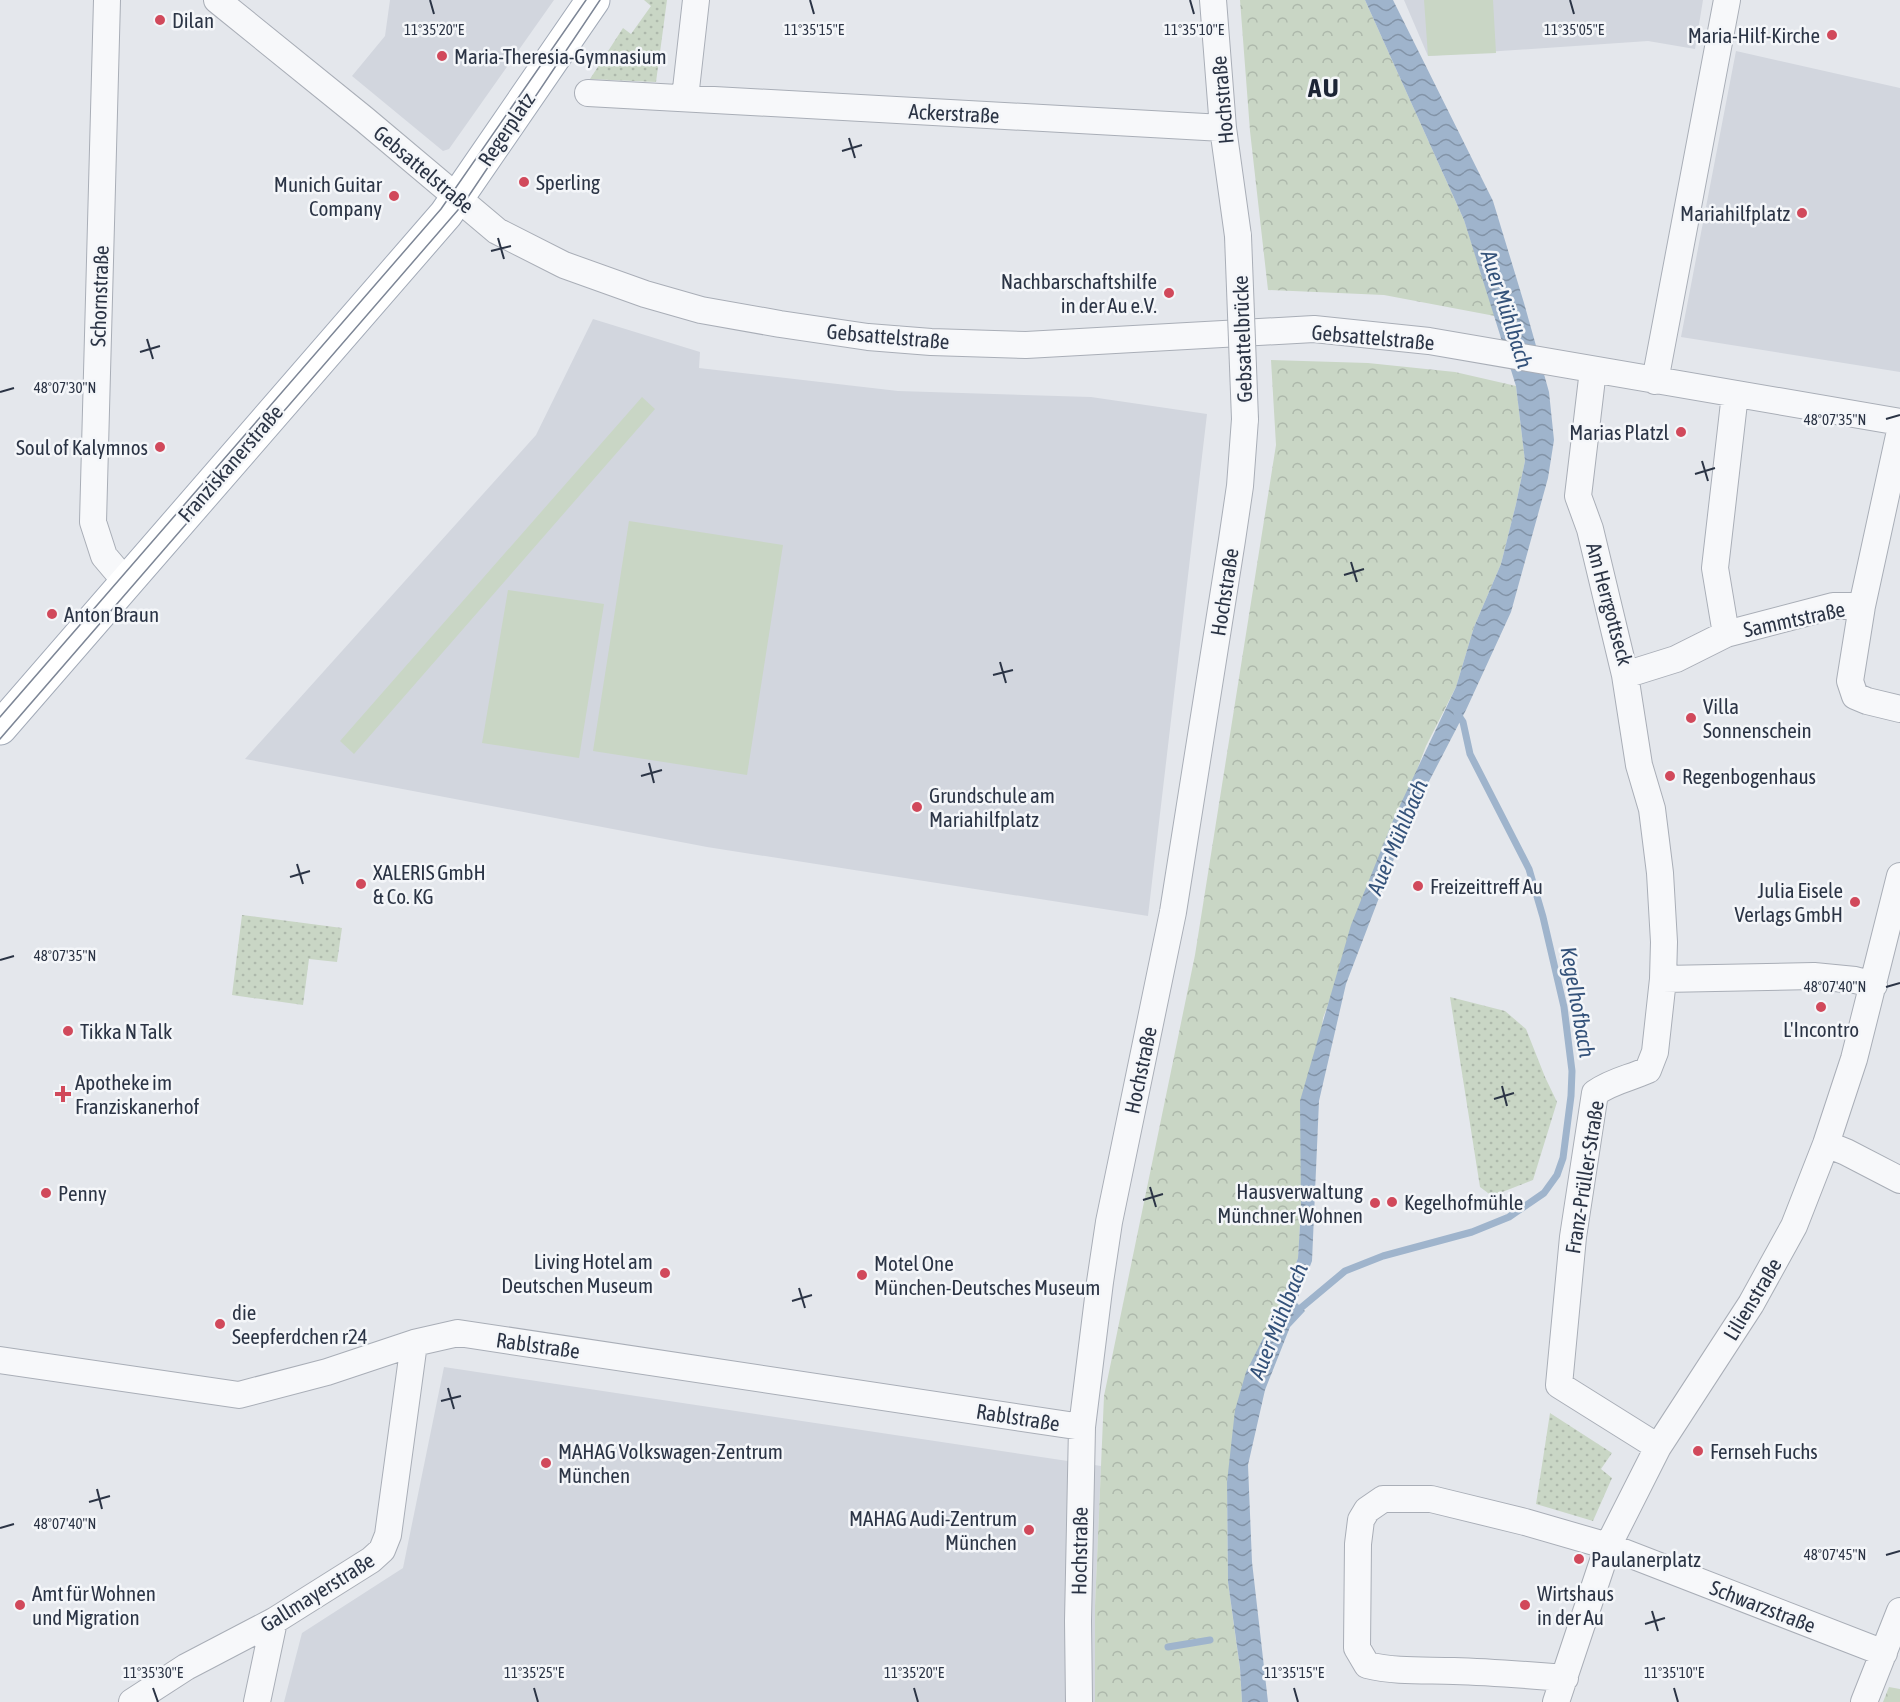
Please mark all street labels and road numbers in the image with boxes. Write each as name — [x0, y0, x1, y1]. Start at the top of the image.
street label: Hochstraße — [1206, 55, 1238, 145]
street label: Regerplatz — [473, 87, 539, 170]
street label: Ackerstraße — [908, 99, 1000, 127]
street label: Gebsattelstraße — [369, 120, 479, 218]
street label: Schornstraße — [85, 245, 113, 347]
street label: Gebsattelbrücke — [1228, 275, 1256, 403]
street label: Gebsattelstraße — [826, 319, 950, 353]
street label: Gebsattelstraße — [1311, 320, 1435, 354]
street label: Franziskanerstraße — [173, 400, 287, 526]
street label: Am Herrgottseck — [1582, 540, 1638, 668]
street label: Hochstraße — [1205, 546, 1243, 638]
street label: Sammtstraße — [1741, 597, 1847, 641]
street label: Hochstraße — [1119, 1024, 1161, 1116]
street label: Franz-Prüller-Straße — [1560, 1099, 1608, 1255]
street label: Lilienstraße — [1718, 1254, 1786, 1344]
street label: Rablstraße — [495, 1327, 581, 1363]
street label: Rablstraße — [975, 1399, 1061, 1435]
street label: Hochstraße — [1066, 1507, 1092, 1595]
street label: Gallmayerstraße — [256, 1548, 378, 1636]
street label: Schwarzstraße — [1707, 1575, 1819, 1637]

